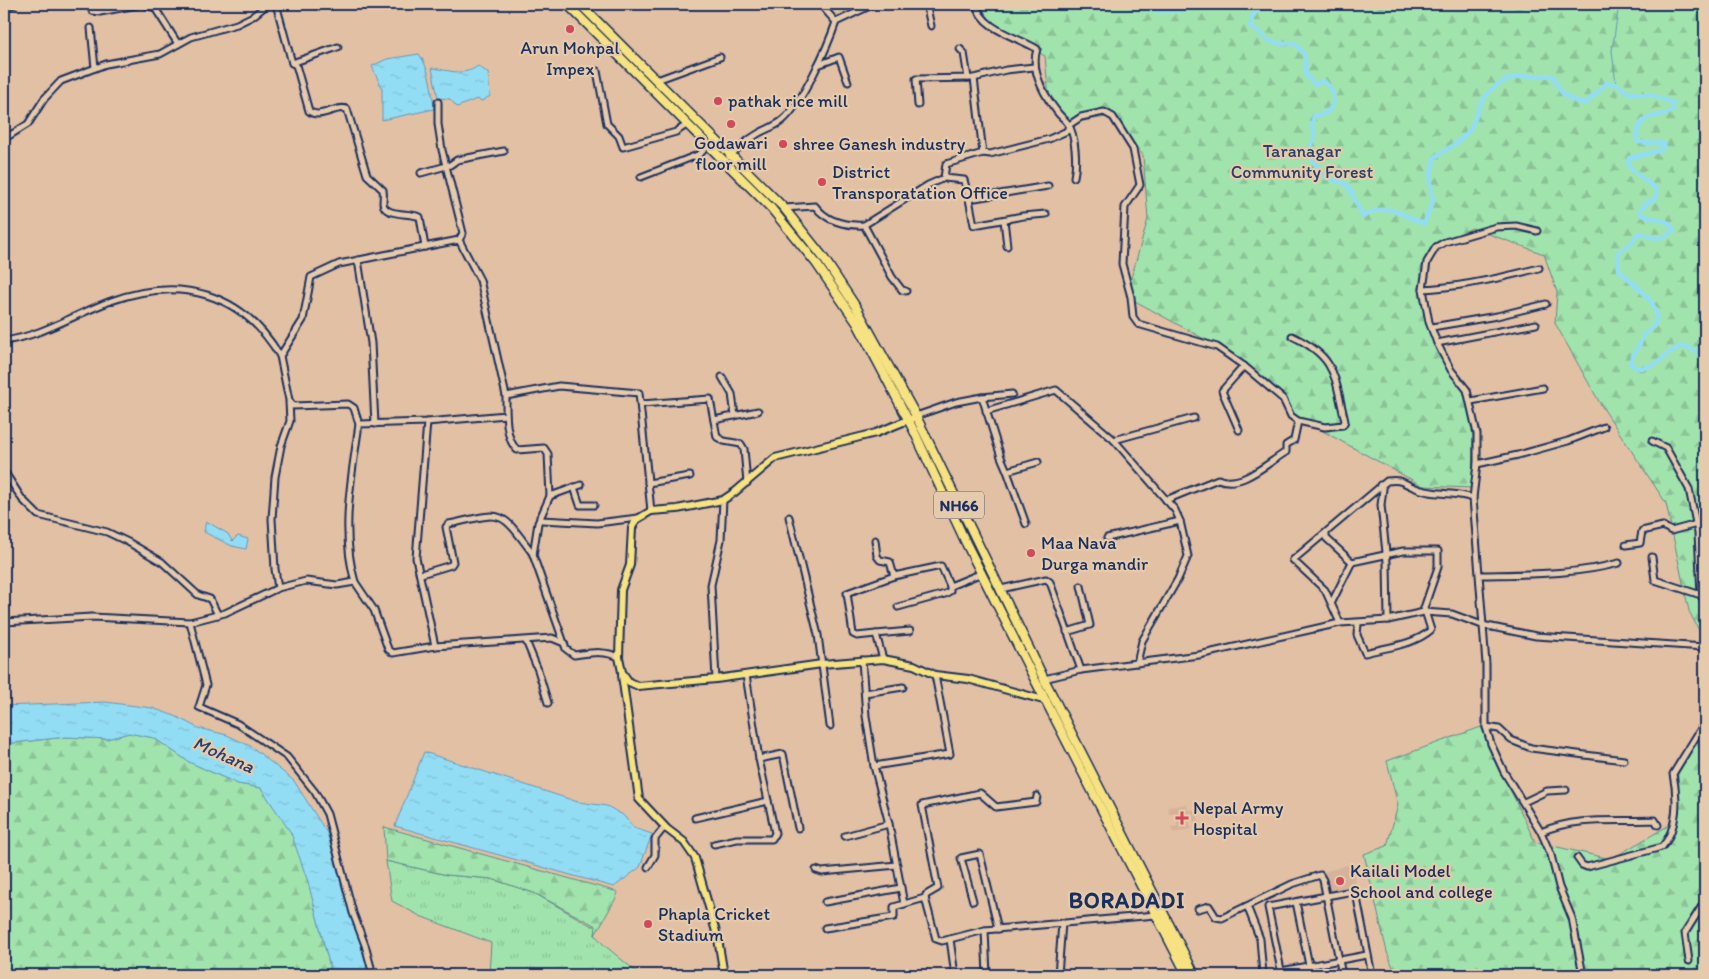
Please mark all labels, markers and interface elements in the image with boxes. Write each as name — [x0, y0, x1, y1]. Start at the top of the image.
marker: Arun Mohpal Impex — [564, 23, 576, 35]
place label: Arun Mohpal Impex — [520, 37, 620, 80]
place label: pathak rice mill — [728, 90, 848, 112]
marker: pathak rice mill — [712, 95, 724, 107]
marker: Godawari floor mill — [725, 118, 737, 130]
place label: Godawari floor mill — [694, 132, 768, 175]
place label: shree Ganesh industry — [793, 133, 966, 155]
marker: shree Ganesh industry — [777, 138, 789, 150]
park label: Taranagar Community Forest — [1231, 140, 1374, 183]
place label: District Transporatation Office — [832, 161, 1008, 204]
marker: District Transporatation Office — [816, 176, 828, 188]
road number: NH66 — [934, 492, 984, 518]
place label: Maa Nava Durga mandir — [1041, 532, 1149, 575]
marker: Maa Nava Durga mandir — [1025, 547, 1037, 559]
water label: Mohana — [190, 731, 258, 778]
place label: Nepal Army Hospital — [1193, 797, 1284, 840]
marker: Nepal Army Hospital — [1175, 811, 1189, 825]
place label: Kailali Model School and college — [1350, 860, 1493, 903]
marker: Kailali Model School and college — [1334, 875, 1346, 887]
district label: BORADADI — [1069, 887, 1185, 914]
place label: Phapla Cricket Stadium — [658, 903, 770, 946]
marker: Phapla Cricket Stadium — [642, 918, 654, 930]

